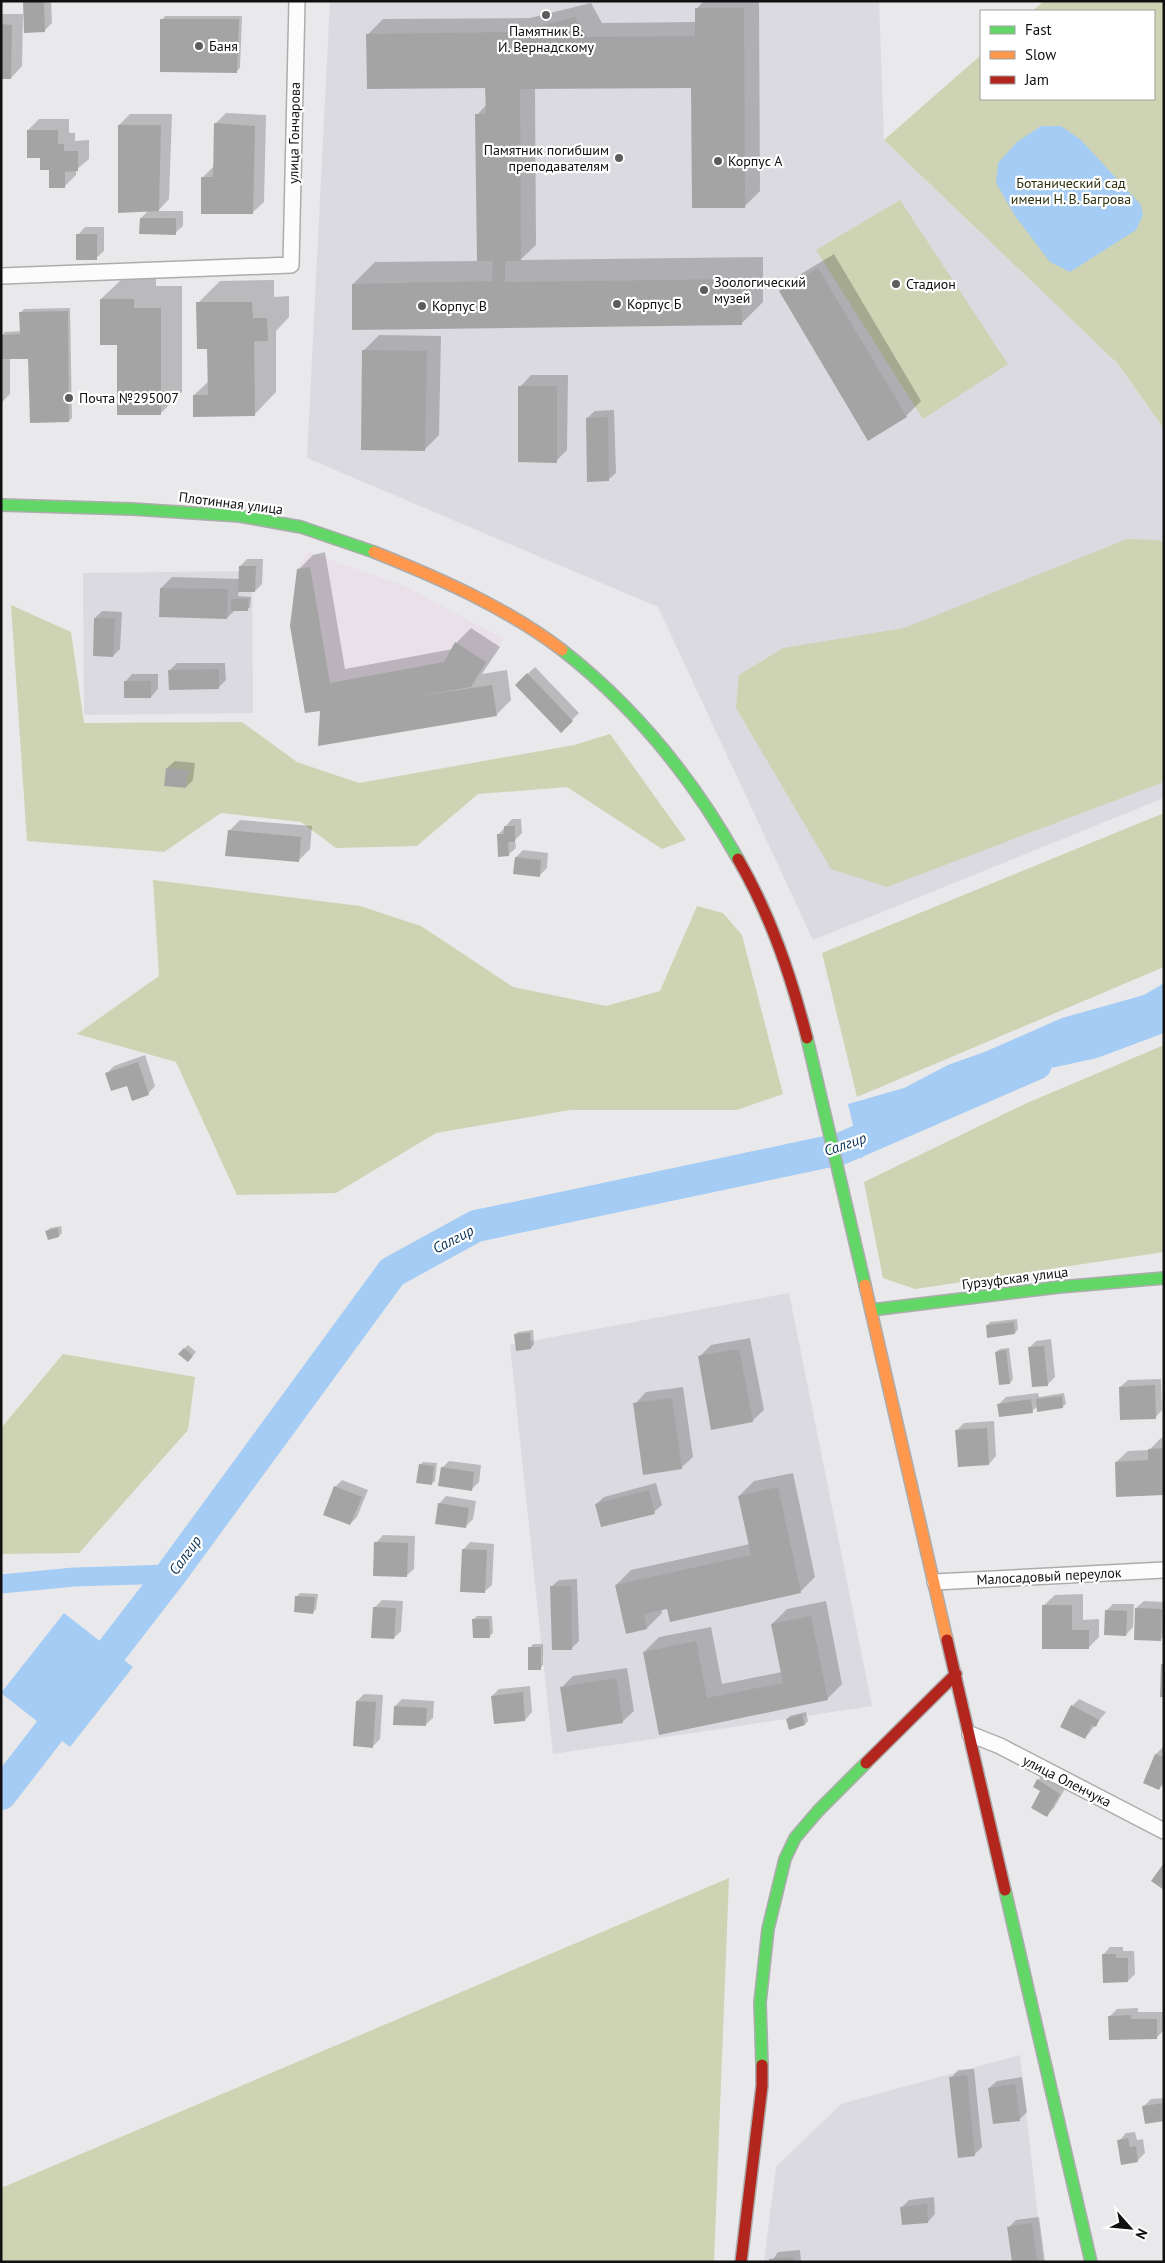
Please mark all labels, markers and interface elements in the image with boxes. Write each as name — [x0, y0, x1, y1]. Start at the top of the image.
marker: Памятник В. И. Вернадскому — [540, 9, 552, 21]
legend — [980, 10, 1155, 100]
text: Fast — [1025, 20, 1052, 39]
place label: Памятник В. И. Вернадскому — [498, 22, 594, 56]
place label: Баня — [209, 37, 238, 55]
marker: Баня — [193, 40, 205, 52]
text: Slow — [1025, 45, 1056, 64]
text: Jam — [1024, 70, 1049, 89]
street label: улица Гончарова — [284, 82, 304, 184]
place label: Памятник погибшим преподавателям — [484, 141, 609, 175]
marker: Памятник погибшим преподавателям — [613, 152, 625, 164]
place label: Корпус А — [728, 152, 783, 170]
marker: Корпус А — [712, 155, 724, 167]
park label: Ботанический сад имени Н. В. Багрова — [1011, 174, 1131, 208]
place label: Зоологический музей — [714, 273, 806, 307]
place label: Стадион — [906, 275, 956, 293]
marker: Стадион — [890, 278, 902, 290]
marker: Зоологический музей — [698, 284, 710, 296]
place label: Корпус Б — [627, 295, 682, 313]
place label: Корпус В — [432, 297, 487, 315]
marker: Корпус Б — [611, 298, 623, 310]
marker: Корпус В — [416, 300, 428, 312]
place label: Почта №295007 — [79, 389, 179, 407]
marker: Почта №295007 — [63, 392, 75, 404]
street label: Плотинная улица — [178, 488, 284, 518]
water label: Салгир — [821, 1128, 869, 1160]
water label: Салгир — [429, 1220, 477, 1258]
street label: Гурзуфская улица — [961, 1263, 1069, 1293]
water label: Салгир — [164, 1531, 206, 1578]
street label: Малосадовый переулок — [976, 1563, 1122, 1589]
street label: улица Оленчука — [1020, 1751, 1114, 1811]
north arrow — [1105, 2203, 1155, 2253]
text: N — [1131, 2226, 1152, 2242]

